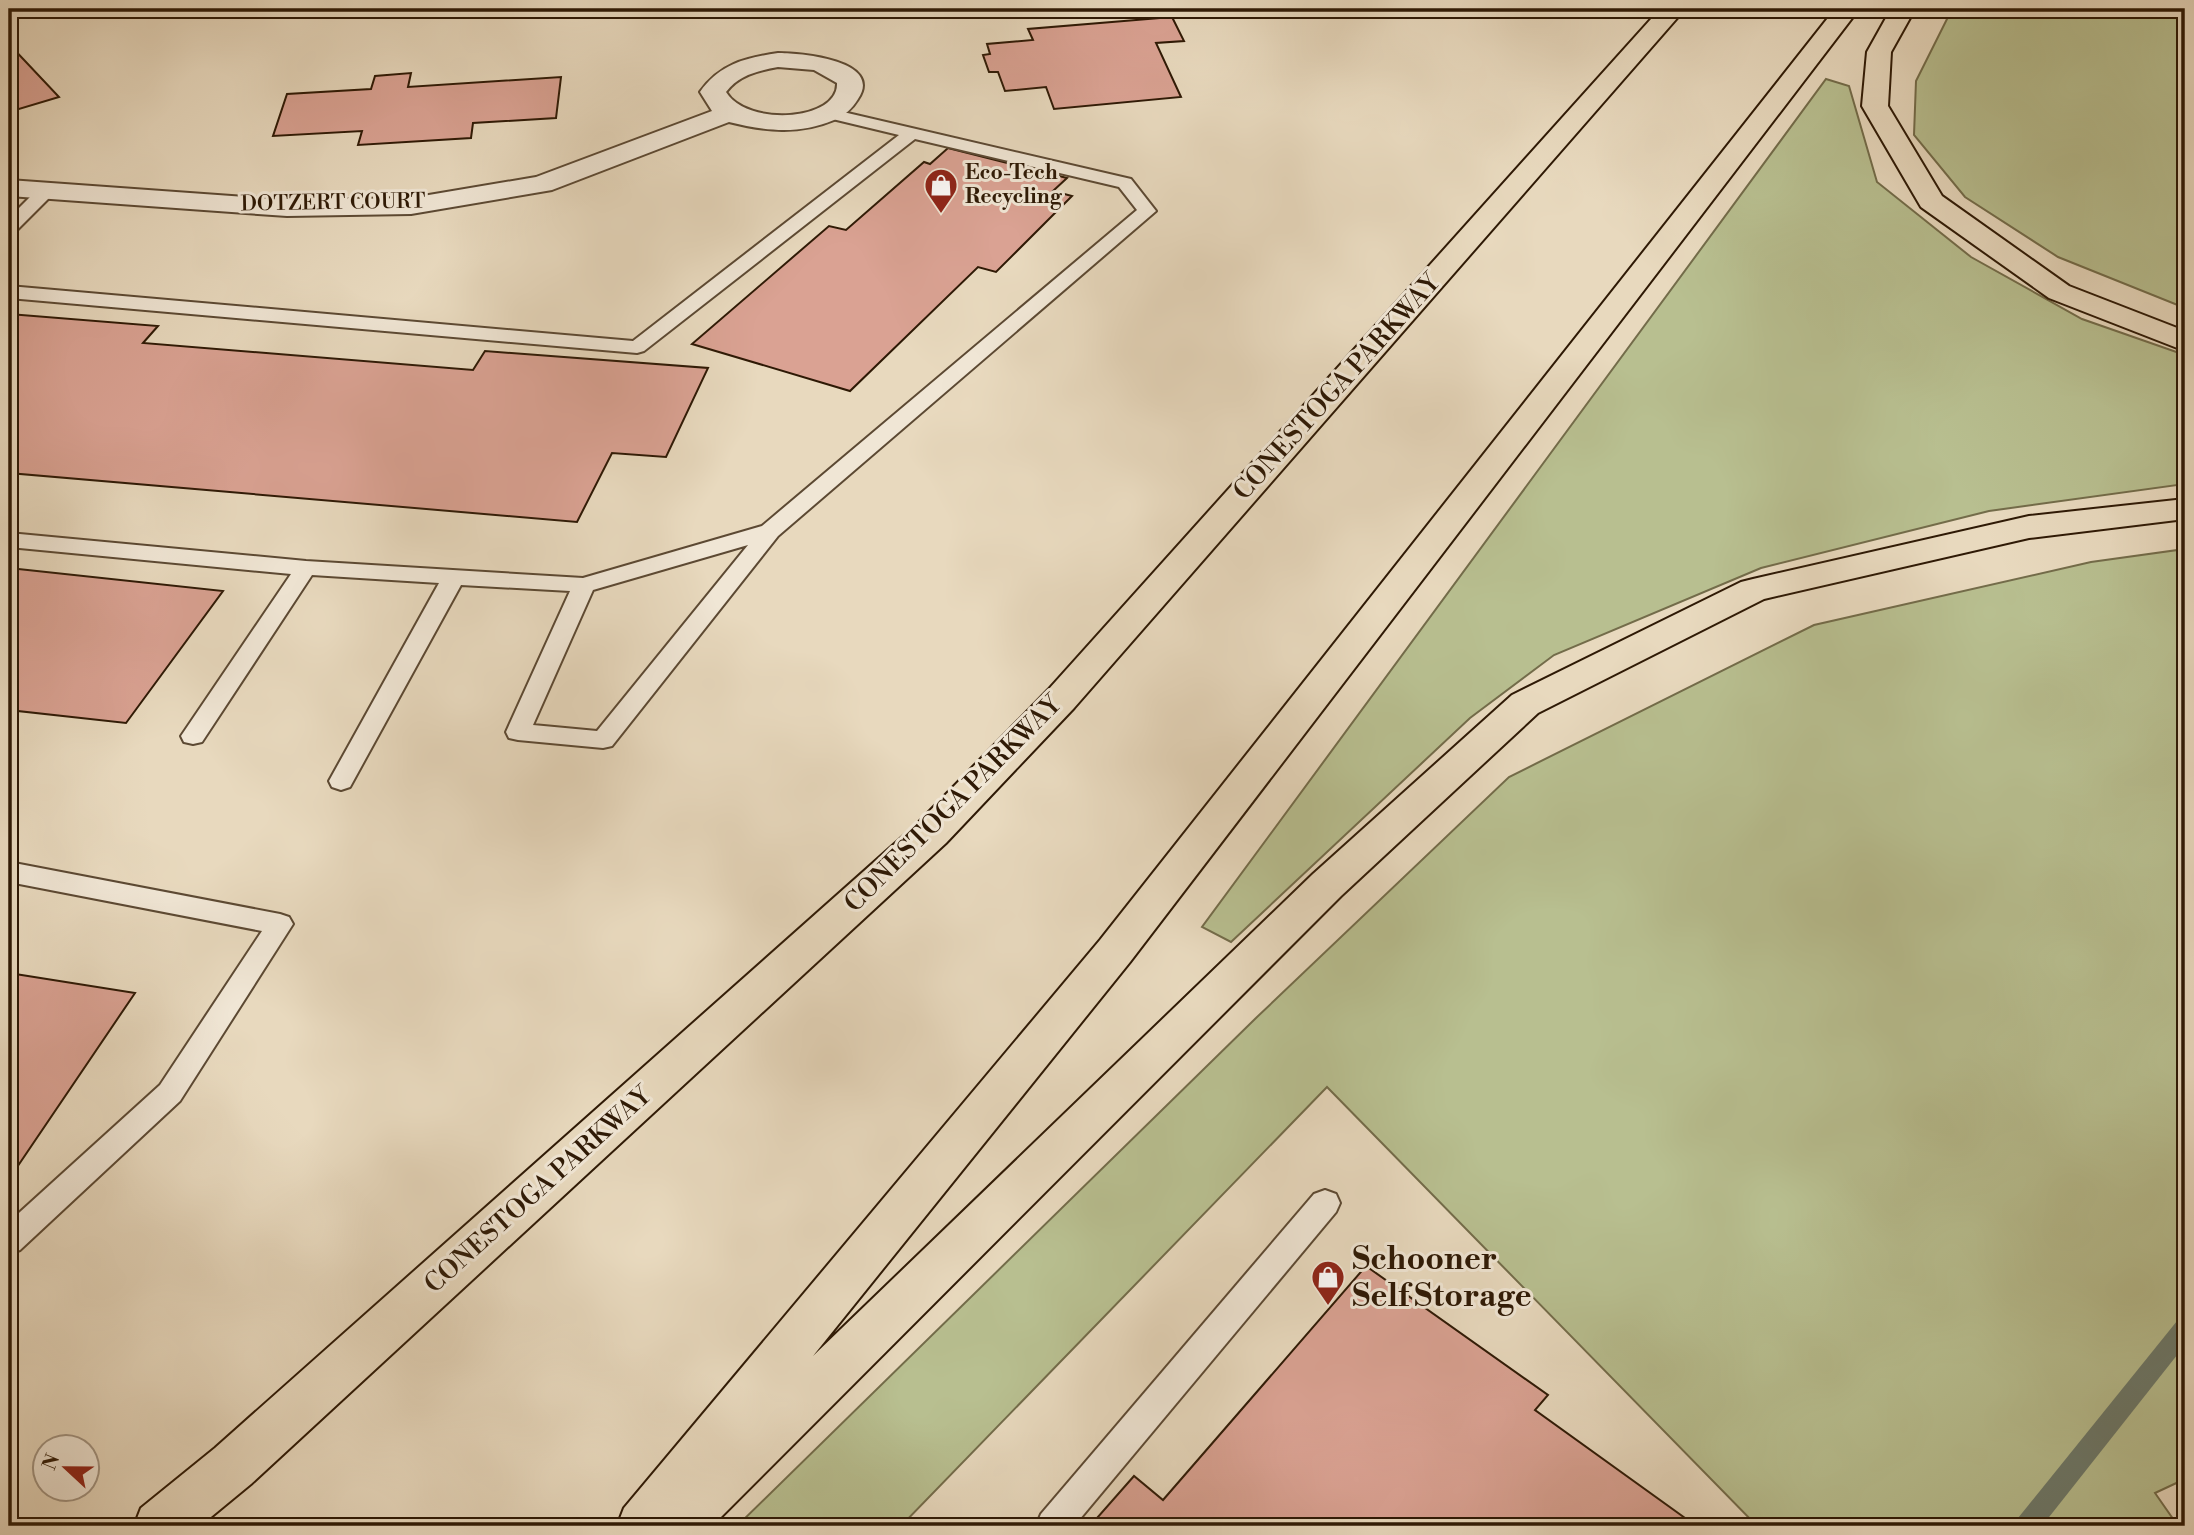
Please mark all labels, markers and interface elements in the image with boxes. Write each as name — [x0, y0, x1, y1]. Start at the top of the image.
place label: Eco-Tech Recycling — [965, 160, 1063, 210]
shop icon: Eco-Tech Recycling — [922, 166, 960, 215]
street label: DOTZERT COURT — [240, 188, 426, 218]
street label: CONESTOGA PARKWAY — [1227, 266, 1449, 507]
street label: CONESTOGA PARKWAY — [838, 687, 1070, 919]
street label: CONESTOGA PARKWAY — [418, 1078, 659, 1300]
place label: Schooner Self Storage — [1352, 1239, 1532, 1316]
shop icon: Schooner Self Storage — [1309, 1258, 1347, 1307]
north arrow — [32, 1434, 102, 1504]
text: N — [37, 1451, 65, 1473]

